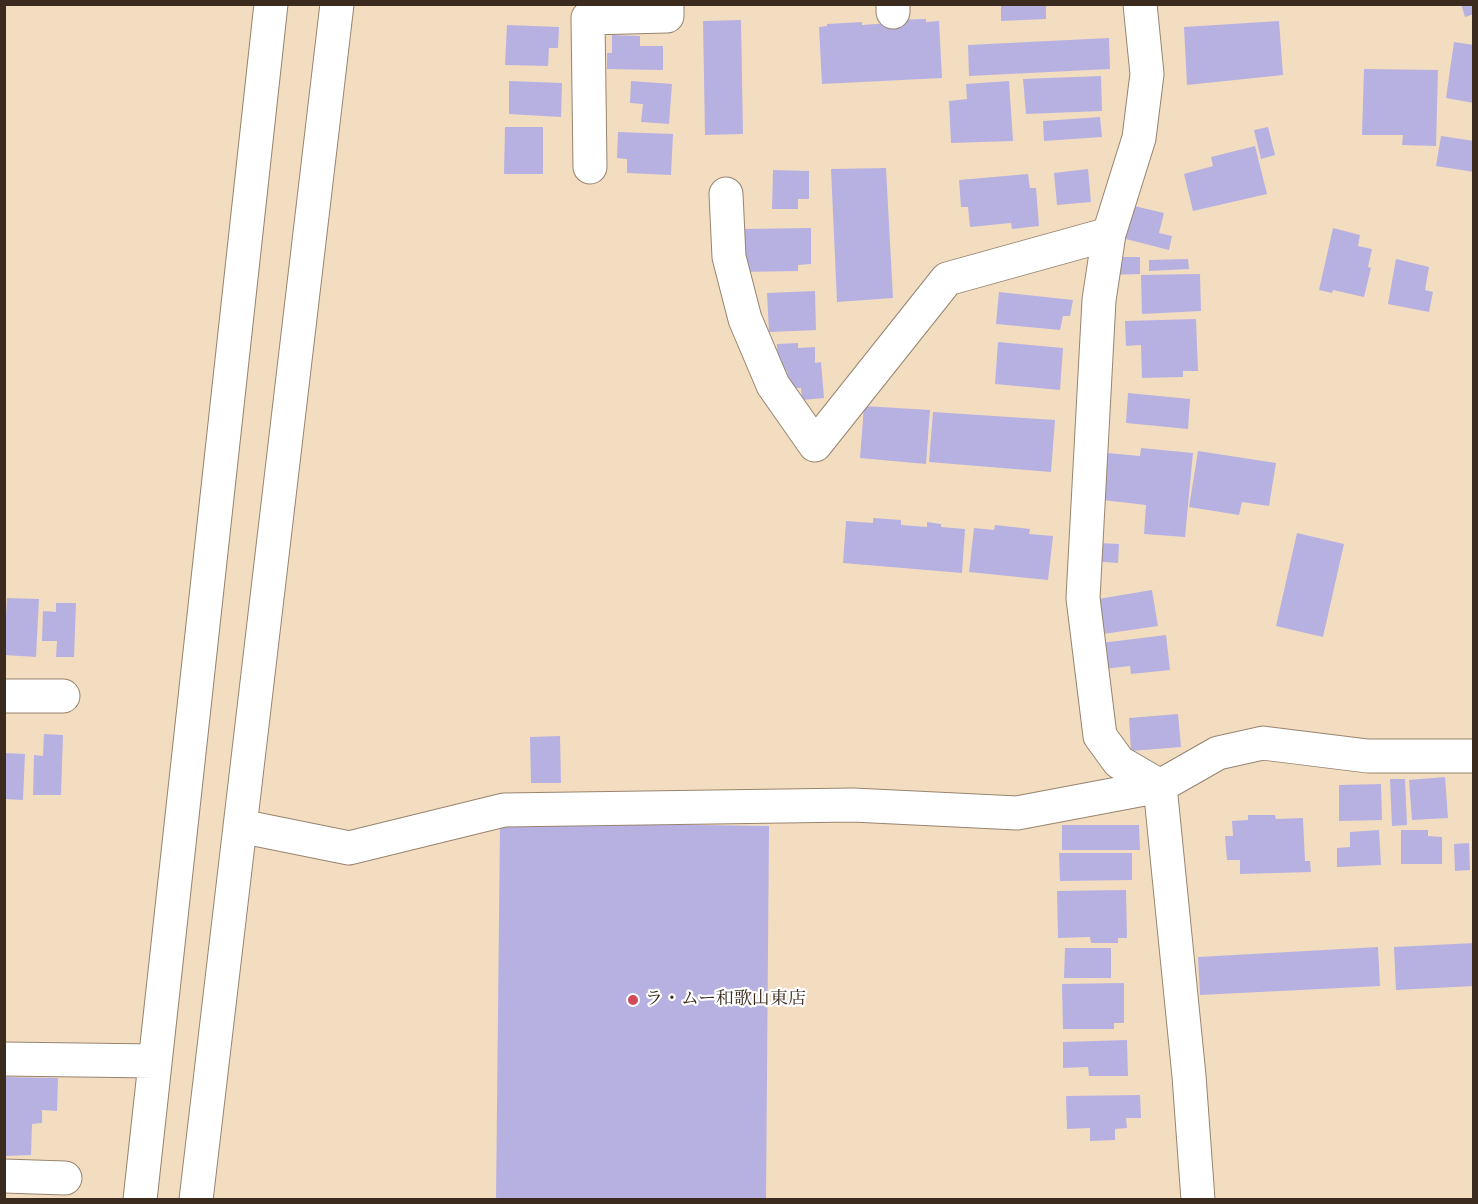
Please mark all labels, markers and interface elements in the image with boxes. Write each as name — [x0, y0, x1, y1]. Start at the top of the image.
place label: ラ・ムー和歌山東店 — [645, 989, 806, 1011]
marker: ラ・ムー和歌山東店 — [626, 993, 640, 1007]

